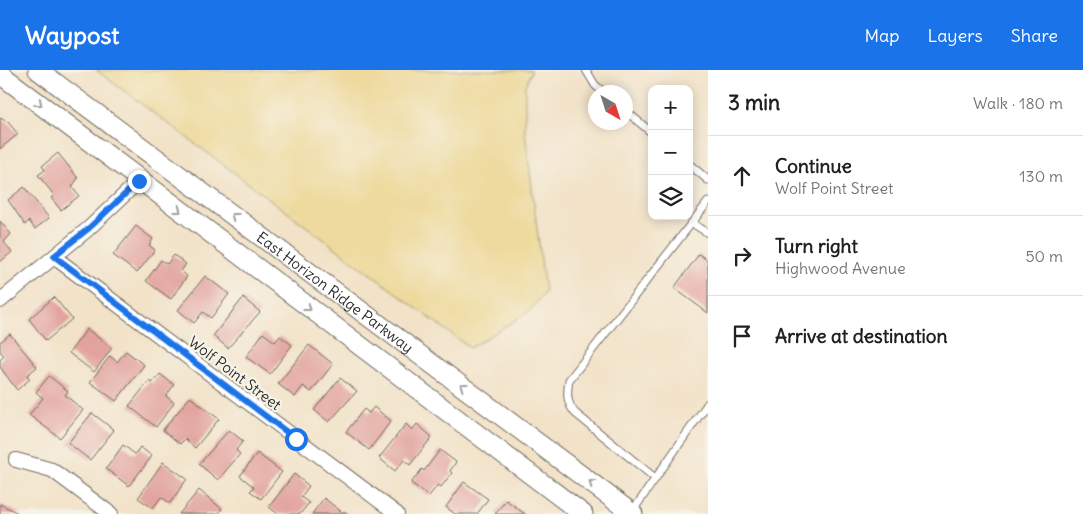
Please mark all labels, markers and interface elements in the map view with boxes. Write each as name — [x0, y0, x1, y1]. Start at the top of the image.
text: Waypost — [25, 20, 119, 50]
text: Map — [864, 24, 899, 47]
text: Layers — [927, 24, 983, 47]
text: Share — [1011, 24, 1058, 47]
north arrow — [588, 85, 633, 130]
map controls — [648, 85, 693, 220]
button: + — [648, 85, 693, 130]
text: 3 min — [728, 89, 780, 116]
text: Walk · 180 m — [973, 93, 1063, 113]
one-way arrow — [33, 98, 42, 106]
button: − — [648, 130, 693, 175]
text: Continue — [775, 154, 852, 178]
icon: ahead — [728, 162, 756, 190]
text: 130 m — [1019, 166, 1063, 186]
route end — [128, 170, 151, 193]
button: layers — [648, 175, 693, 220]
text: Wolf Point Street — [775, 178, 893, 198]
one-way arrow — [172, 204, 182, 213]
one-way arrow — [230, 213, 240, 222]
street label: East Horizon Ridge Parkway — [253, 227, 417, 357]
text: Turn right — [775, 234, 858, 258]
icon: right — [728, 242, 756, 270]
text: 50 m — [1025, 246, 1063, 266]
text: Highwood Avenue — [775, 258, 906, 278]
one-way arrow — [302, 302, 312, 311]
icon: arrive — [728, 322, 756, 350]
text: Arrive at destination — [775, 324, 948, 348]
street label: Wolf Point Street — [185, 332, 285, 414]
one-way arrow — [460, 383, 469, 391]
route start — [285, 428, 308, 451]
one-way arrow — [589, 480, 598, 489]

